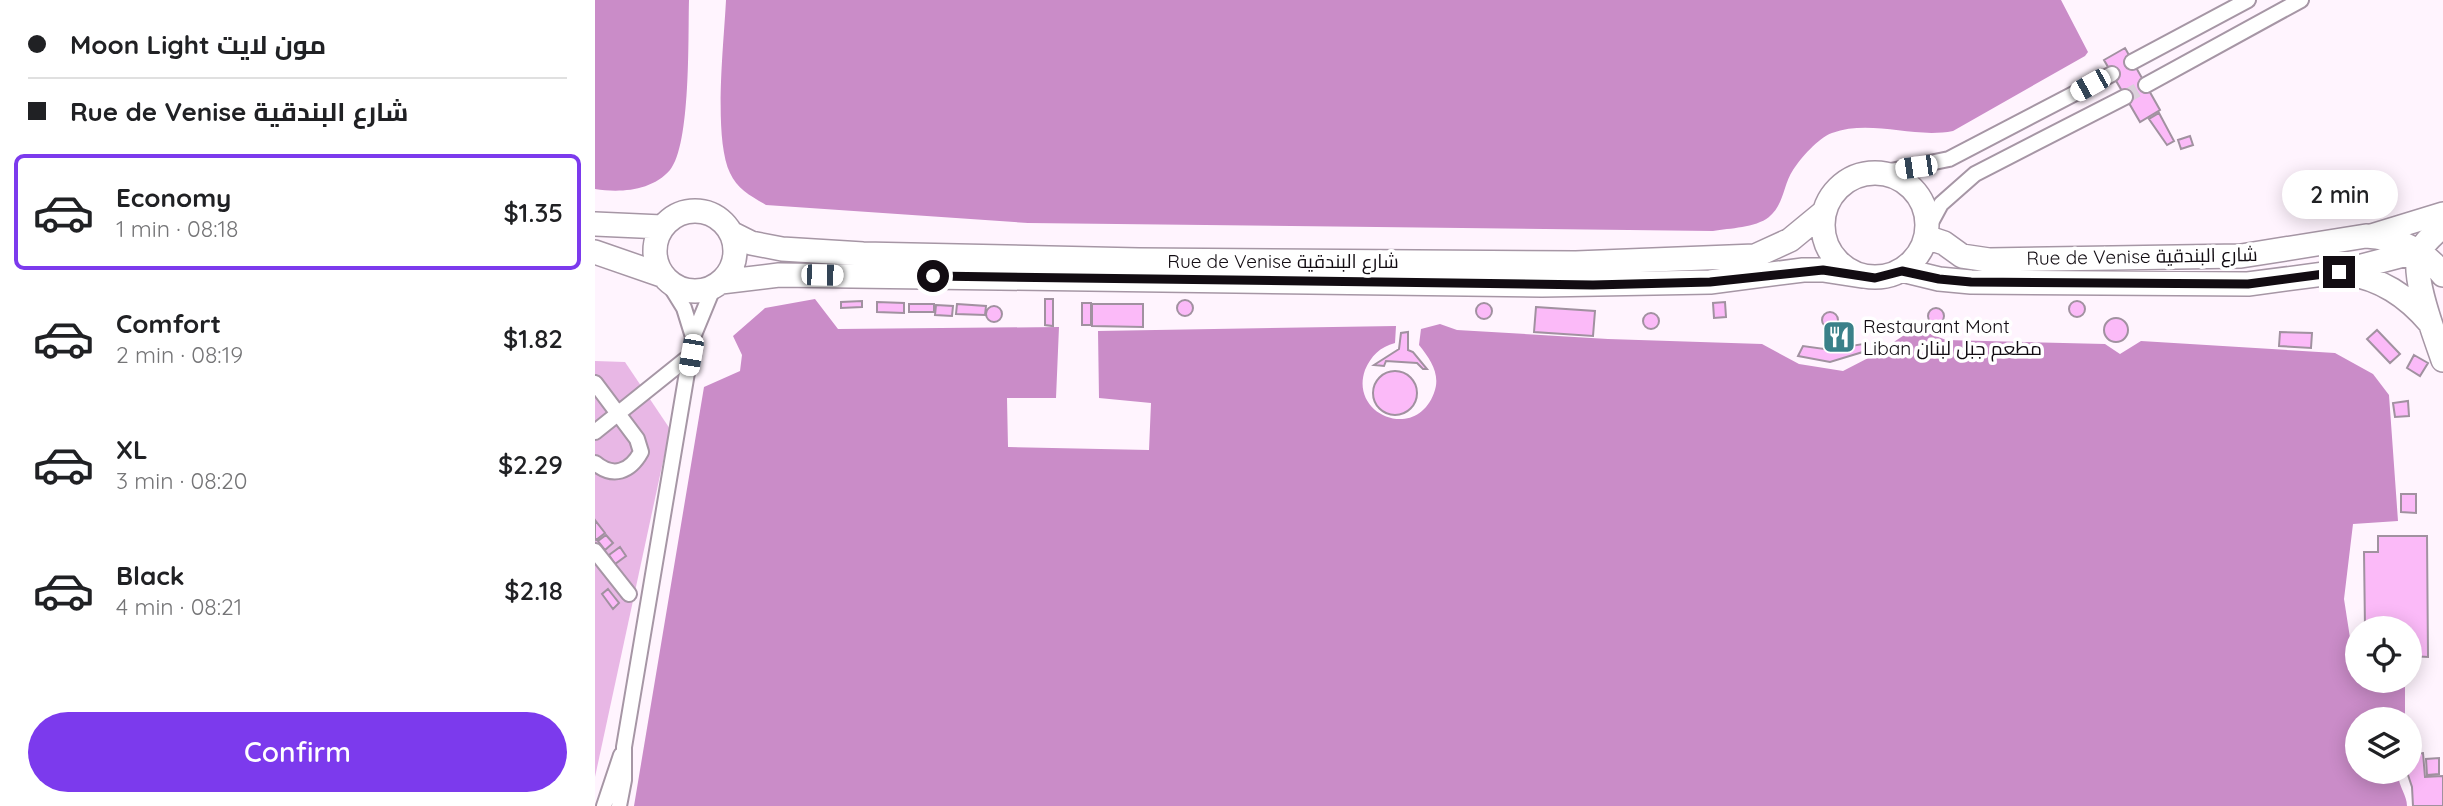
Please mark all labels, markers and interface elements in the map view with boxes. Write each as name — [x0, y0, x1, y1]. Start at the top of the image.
text: Moon Light مون لايت — [70, 28, 326, 61]
car — [2067, 66, 2114, 104]
text: Rue de Venise شارع البندقية — [70, 95, 408, 128]
car — [1894, 154, 1939, 180]
callout: 2 min — [2281, 170, 2397, 219]
text: 2 min — [2310, 180, 2370, 209]
icon: car — [32, 181, 95, 244]
text: Economy — [116, 181, 231, 214]
text: $1.35 — [503, 196, 563, 229]
text: 1 min · 08:18 — [116, 214, 238, 243]
street label: Rue de Venise شارع البندقية — [2026, 242, 2258, 272]
street label: Rue de Venise شارع البندقية — [1167, 249, 1399, 275]
route end — [2323, 256, 2355, 288]
route start — [917, 260, 949, 292]
car — [801, 264, 844, 286]
icon: car — [32, 307, 95, 370]
text: Comfort — [116, 307, 221, 340]
place label: Restaurant Mont Liban مطعم جبل لبنان — [1863, 314, 2042, 362]
restaurant icon: Restaurant Mont Liban مطعم جبل لبنان — [1820, 318, 1858, 356]
text: $1.82 — [503, 322, 563, 355]
car — [678, 332, 705, 378]
text: 2 min · 08:19 — [116, 340, 243, 369]
icon: car — [32, 433, 95, 496]
text: XL — [116, 433, 148, 466]
text: $2.29 — [498, 448, 563, 481]
text: 3 min · 08:20 — [116, 466, 247, 495]
icon: car — [32, 559, 95, 622]
text: Black — [116, 559, 185, 592]
text: $2.18 — [504, 574, 563, 607]
text: 4 min · 08:21 — [116, 592, 242, 621]
map controls — [2345, 616, 2422, 784]
button: locate — [2345, 616, 2422, 693]
button: layers — [2345, 707, 2422, 784]
button: Confirm — [28, 712, 567, 792]

